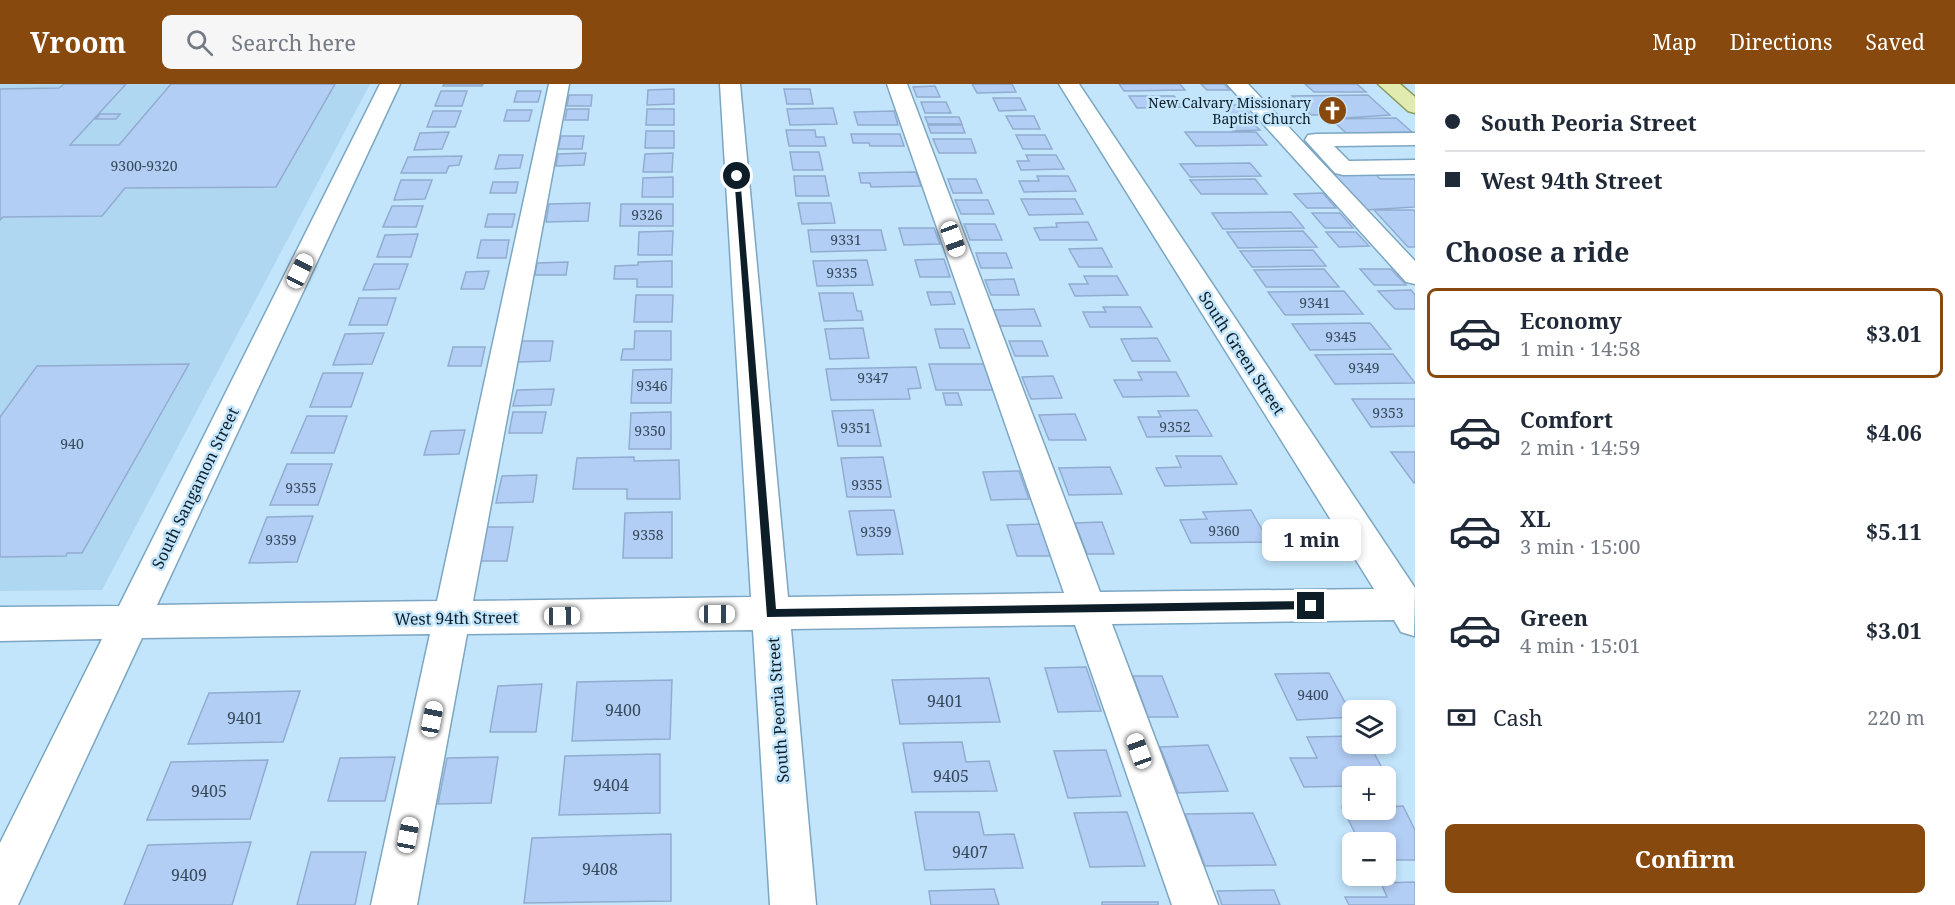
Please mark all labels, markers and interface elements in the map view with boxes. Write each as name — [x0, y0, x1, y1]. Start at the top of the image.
search box — [162, 15, 582, 69]
text: Vroom — [30, 23, 126, 61]
icon: search — [183, 26, 216, 59]
text: Search here — [231, 27, 356, 57]
text: Map — [1652, 28, 1697, 56]
text: Directions — [1730, 28, 1832, 56]
text: Saved — [1865, 28, 1925, 56]
place label: New Calvary Missionary Baptist Church — [1148, 93, 1311, 128]
church icon: New Calvary Missionary Baptist Church — [1316, 95, 1348, 127]
text: South Peoria Street — [1481, 107, 1697, 137]
house number: 9300-9320 — [111, 156, 178, 175]
route start — [723, 162, 750, 189]
text: West 94th Street — [1481, 165, 1662, 195]
house number: 9326 — [631, 205, 663, 224]
car — [938, 219, 968, 259]
house number: 9331 — [830, 230, 862, 249]
text: Choose a ride — [1445, 233, 1630, 270]
car — [284, 251, 316, 291]
house number: 9335 — [826, 263, 858, 282]
street label: South Green Street — [1194, 287, 1290, 419]
house number: 9341 — [1299, 293, 1331, 312]
text: Economy — [1520, 305, 1622, 335]
icon: car — [1448, 306, 1502, 360]
text: $3.01 — [1866, 318, 1922, 348]
house number: 9345 — [1325, 327, 1357, 346]
text: 1 min · 14:58 — [1520, 335, 1640, 362]
house number: 9349 — [1348, 358, 1380, 377]
house number: 9347 — [857, 368, 889, 387]
house number: 9346 — [636, 376, 668, 395]
street label: South Sangamon Street — [146, 403, 244, 572]
house number: 9353 — [1372, 403, 1404, 422]
text: Comfort — [1520, 404, 1613, 434]
icon: car — [1448, 405, 1502, 459]
house number: 9352 — [1159, 417, 1191, 436]
text: $4.06 — [1866, 417, 1922, 447]
house number: 9351 — [840, 418, 872, 437]
house number: 9350 — [634, 421, 666, 440]
house number: 940 — [60, 434, 84, 453]
text: 2 min · 14:59 — [1520, 434, 1640, 461]
house number: 9355 — [851, 475, 883, 494]
house number: 9355 — [285, 478, 317, 497]
text: XL — [1520, 503, 1551, 533]
icon: car — [1448, 504, 1502, 558]
text: $5.11 — [1866, 516, 1922, 546]
callout: 1 min — [1262, 519, 1360, 561]
house number: 9360 — [1208, 521, 1240, 540]
house number: 9359 — [860, 522, 892, 541]
house number: 9358 — [632, 525, 664, 544]
text: 1 min — [1283, 526, 1340, 553]
house number: 9359 — [265, 530, 297, 549]
text: 3 min · 15:00 — [1520, 533, 1640, 560]
route end — [1297, 592, 1324, 619]
text: Green — [1520, 602, 1588, 632]
icon: car — [1448, 603, 1502, 657]
car — [699, 605, 735, 623]
street label: West 94th Street — [394, 606, 518, 630]
car — [544, 607, 580, 625]
text: $3.01 — [1866, 615, 1922, 645]
text: 4 min · 15:01 — [1520, 632, 1640, 659]
street label: South Peoria Street — [762, 636, 794, 784]
house number: 9400 — [1297, 685, 1329, 704]
house number: 9401 — [927, 690, 963, 712]
house number: 9400 — [605, 699, 641, 721]
car — [420, 700, 444, 738]
map controls — [1342, 700, 1396, 886]
button: layers — [1342, 700, 1396, 754]
icon: cash — [1445, 701, 1478, 734]
text: Cash — [1493, 702, 1543, 732]
text: 220 m — [1867, 704, 1925, 731]
house number: 9401 — [227, 707, 263, 729]
car — [1124, 731, 1154, 771]
house number: 9405 — [933, 765, 969, 787]
button: + — [1342, 766, 1396, 820]
house number: 9404 — [593, 774, 629, 796]
house number: 9405 — [191, 780, 227, 802]
car — [396, 816, 420, 854]
button: Confirm — [1445, 824, 1925, 893]
button: − — [1342, 832, 1396, 886]
house number: 9407 — [952, 841, 988, 863]
house number: 9408 — [582, 858, 618, 880]
house number: 9409 — [171, 864, 207, 886]

